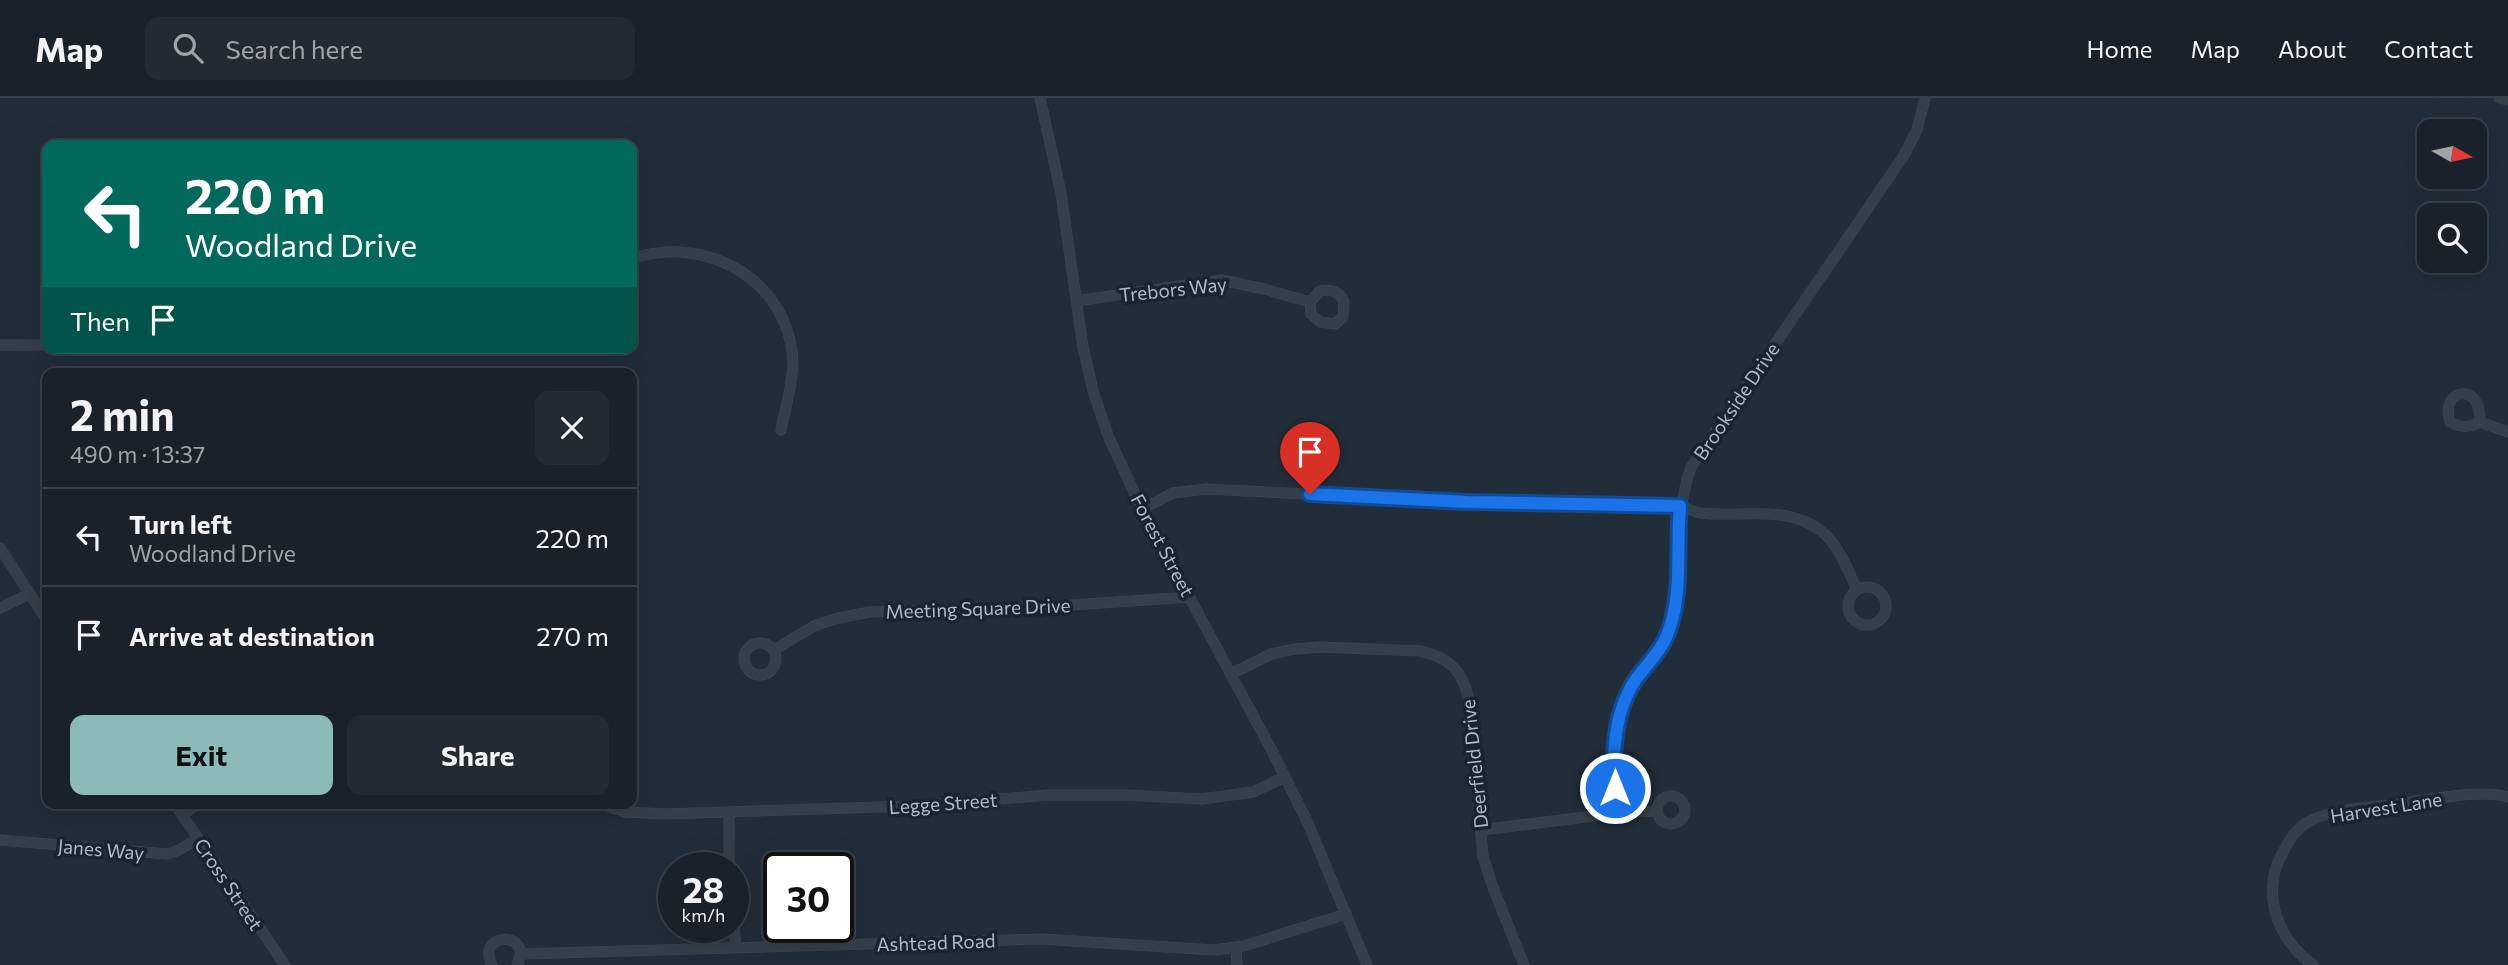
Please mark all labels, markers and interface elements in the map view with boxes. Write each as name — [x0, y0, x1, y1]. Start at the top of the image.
search box — [145, 17, 635, 80]
text: Map — [35, 28, 103, 69]
icon: search — [169, 29, 207, 67]
text: Search here — [225, 33, 363, 64]
text: Home — [2087, 34, 2153, 63]
text: Map — [2191, 34, 2240, 63]
text: About — [2278, 34, 2346, 63]
text: Contact — [2384, 34, 2473, 63]
north arrow — [2417, 119, 2487, 189]
map controls — [2417, 119, 2487, 273]
text: 220 m — [185, 164, 325, 224]
icon: left — [70, 168, 161, 259]
button: search — [2417, 203, 2487, 273]
text: Woodland Drive — [185, 224, 417, 264]
street label: Trebors Way — [1118, 272, 1228, 306]
icon: arrive — [144, 301, 182, 339]
text: Then — [70, 305, 130, 336]
street label: Brookside Drive — [1688, 338, 1784, 464]
text: 2 min — [70, 388, 175, 440]
button: close — [535, 391, 609, 465]
pin — [1280, 422, 1340, 494]
icon: arrive — [1291, 433, 1329, 471]
text: 490 m · 13:37 — [70, 440, 205, 468]
street label: Forest Street — [1126, 490, 1200, 600]
text: Turn left — [129, 508, 232, 539]
icon: left — [70, 518, 108, 556]
text: 220 m — [536, 522, 609, 553]
text: Woodland Drive — [129, 539, 296, 567]
street label: Meeting Square Drive — [885, 593, 1071, 623]
icon: arrive — [70, 616, 108, 654]
text: Arrive at destination — [129, 620, 375, 651]
text: 270 m — [536, 620, 609, 651]
street label: Deerfield Drive — [1456, 698, 1492, 830]
button: Exit — [70, 715, 333, 795]
button: Share — [347, 715, 609, 795]
position arrow — [1578, 751, 1652, 825]
street label: Harvest Lane — [2328, 787, 2444, 827]
street label: Legge Street — [888, 788, 998, 818]
street label: Janes Way — [57, 834, 145, 864]
street label: Cross Street — [190, 834, 268, 935]
speed limit sign: 30 — [763, 852, 854, 943]
text: 28 — [683, 867, 724, 910]
text: km/h — [682, 904, 725, 926]
street label: Ashtead Road — [876, 928, 996, 956]

